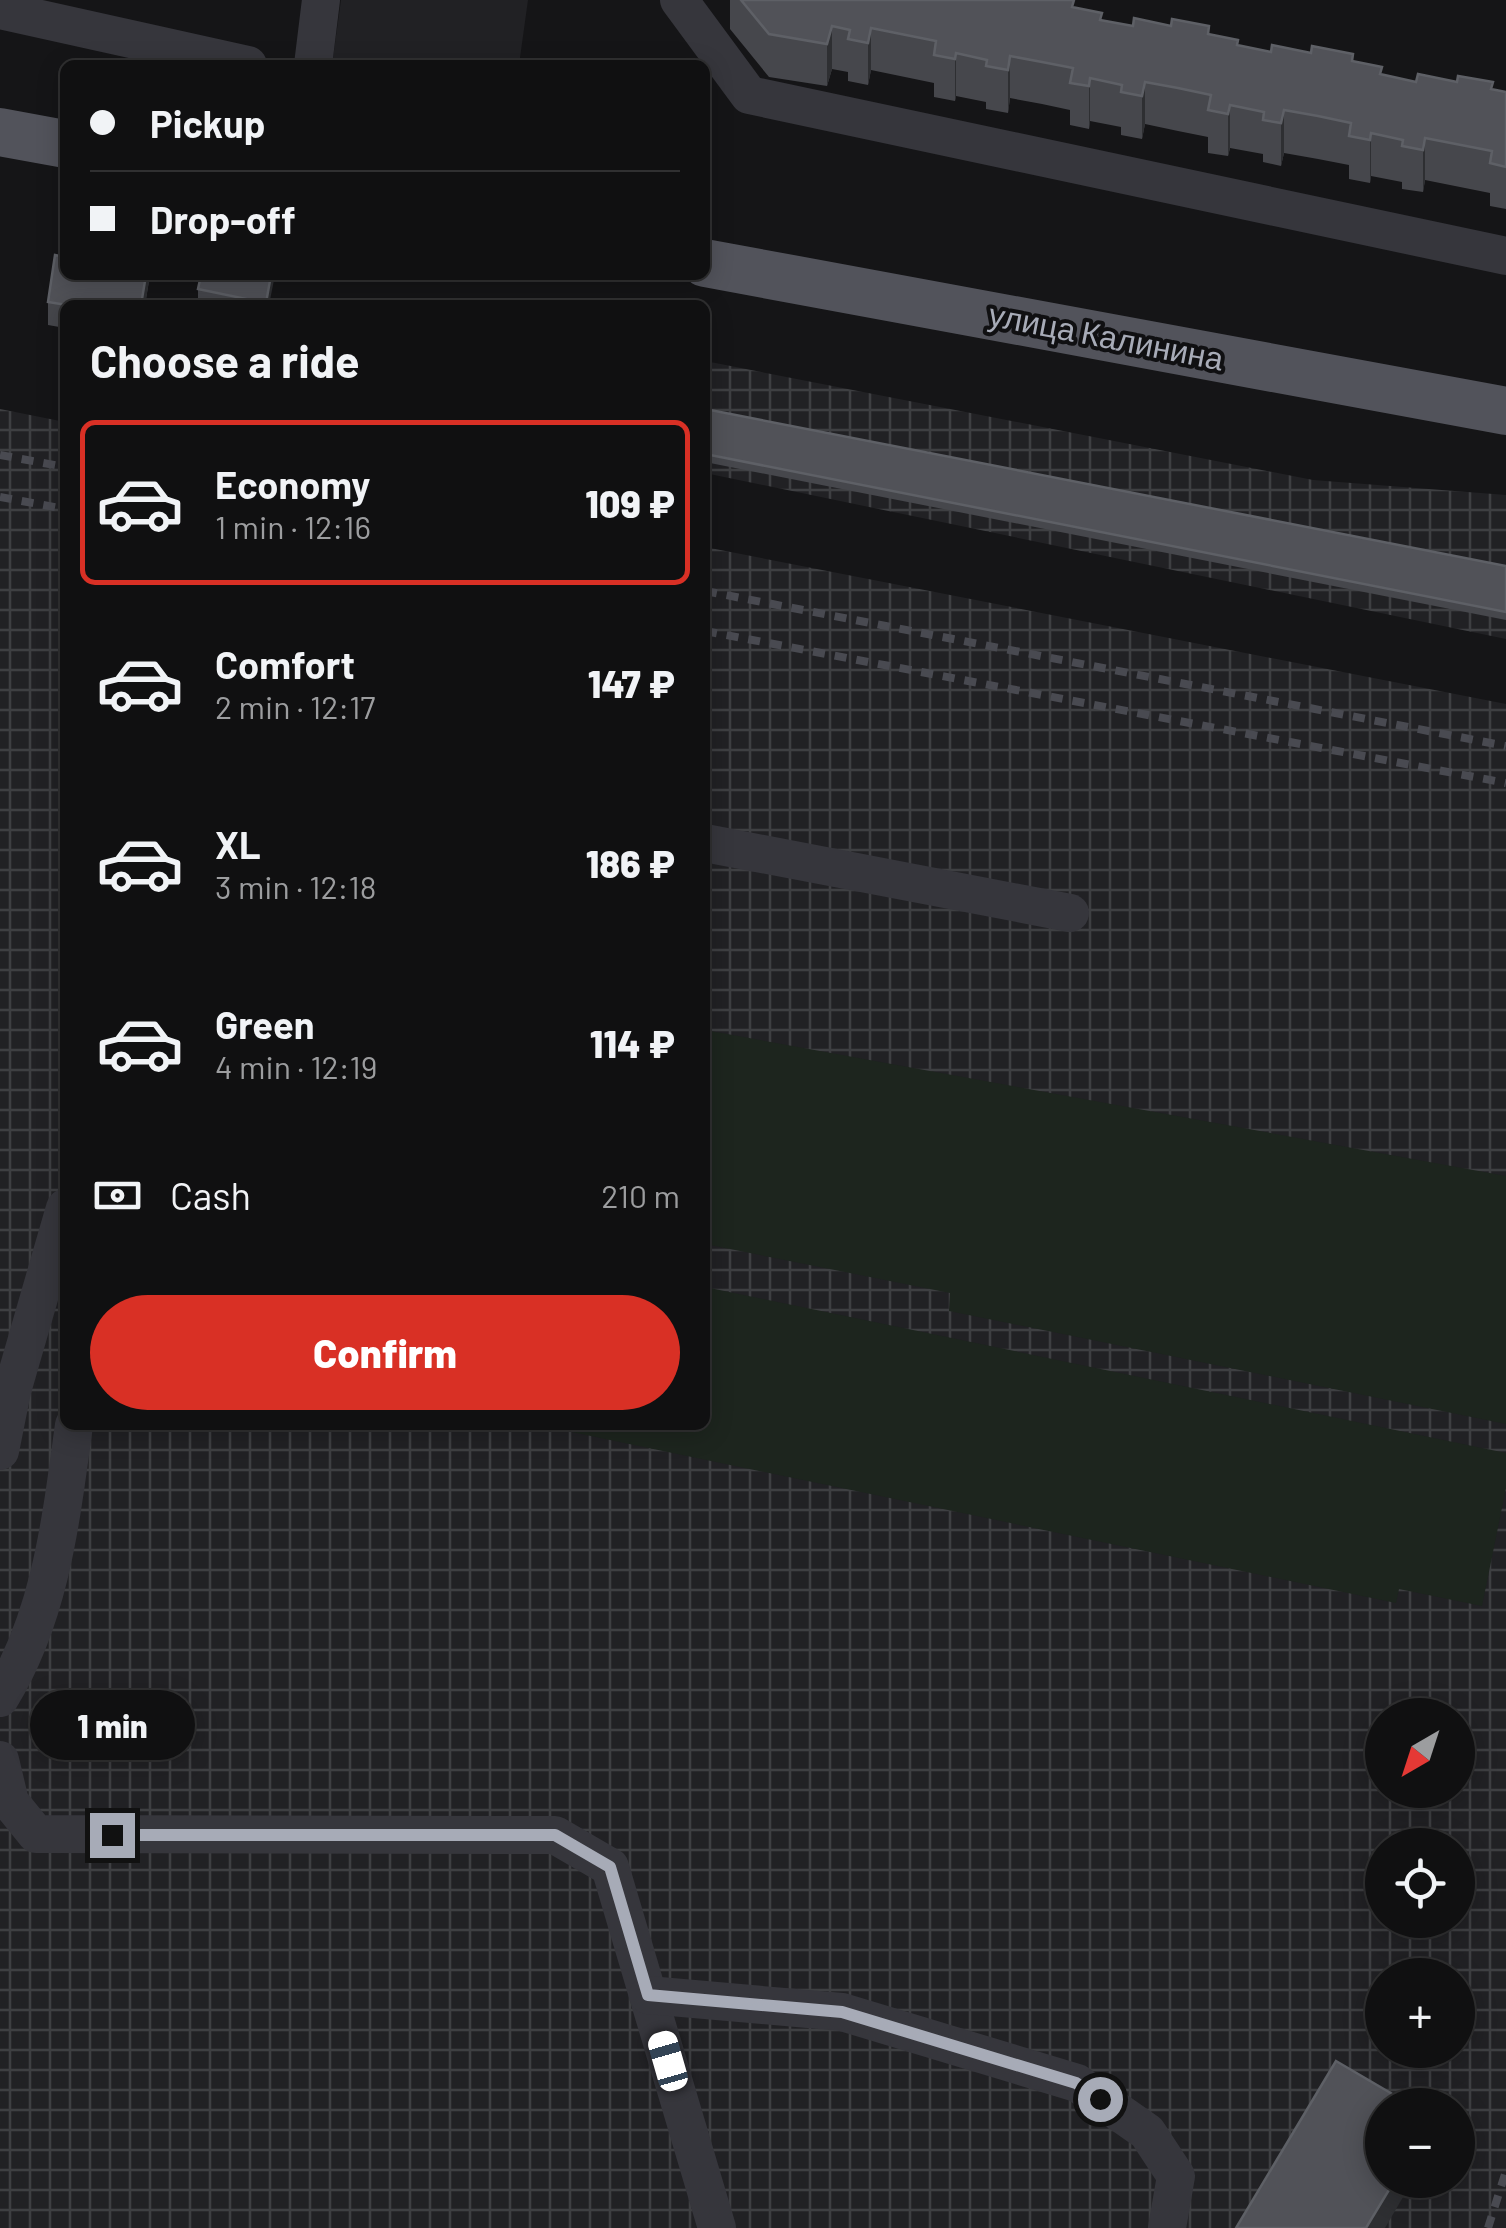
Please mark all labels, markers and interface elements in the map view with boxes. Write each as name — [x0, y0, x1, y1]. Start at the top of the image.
text: Pickup — [150, 100, 265, 146]
text: Drop-off — [150, 196, 296, 242]
street label: улица Калинина — [986, 294, 1227, 377]
text: Choose a ride — [90, 333, 360, 387]
icon: car — [95, 458, 185, 548]
text: Economy — [215, 461, 370, 507]
text: 109 ₽ — [585, 480, 675, 526]
text: 1 min · 12:16 — [215, 507, 371, 545]
icon: car — [95, 638, 185, 728]
text: Comfort — [215, 641, 355, 687]
text: 147 ₽ — [588, 660, 675, 706]
text: 2 min · 12:17 — [215, 687, 375, 725]
icon: car — [95, 818, 185, 908]
text: XL — [215, 821, 261, 867]
text: 186 ₽ — [586, 840, 675, 886]
text: 3 min · 12:18 — [215, 867, 376, 905]
icon: car — [95, 998, 185, 1088]
text: Green — [215, 1001, 315, 1047]
text: 114 ₽ — [590, 1020, 675, 1066]
text: 4 min · 12:19 — [215, 1047, 378, 1085]
icon: cash — [90, 1168, 145, 1223]
text: Cash — [170, 1172, 251, 1218]
text: 210 m — [601, 1176, 680, 1214]
button: Confirm — [90, 1295, 680, 1410]
callout: 1 min — [29, 1690, 194, 1760]
north arrow — [1365, 1698, 1475, 1808]
map controls — [1365, 1698, 1475, 2198]
text: 1 min — [77, 1706, 148, 1744]
route end — [90, 1813, 135, 1858]
button: locate — [1365, 1828, 1475, 1938]
button: + — [1365, 1958, 1475, 2068]
car — [645, 2028, 691, 2094]
route start — [1078, 2077, 1123, 2122]
button: − — [1365, 2088, 1475, 2198]

